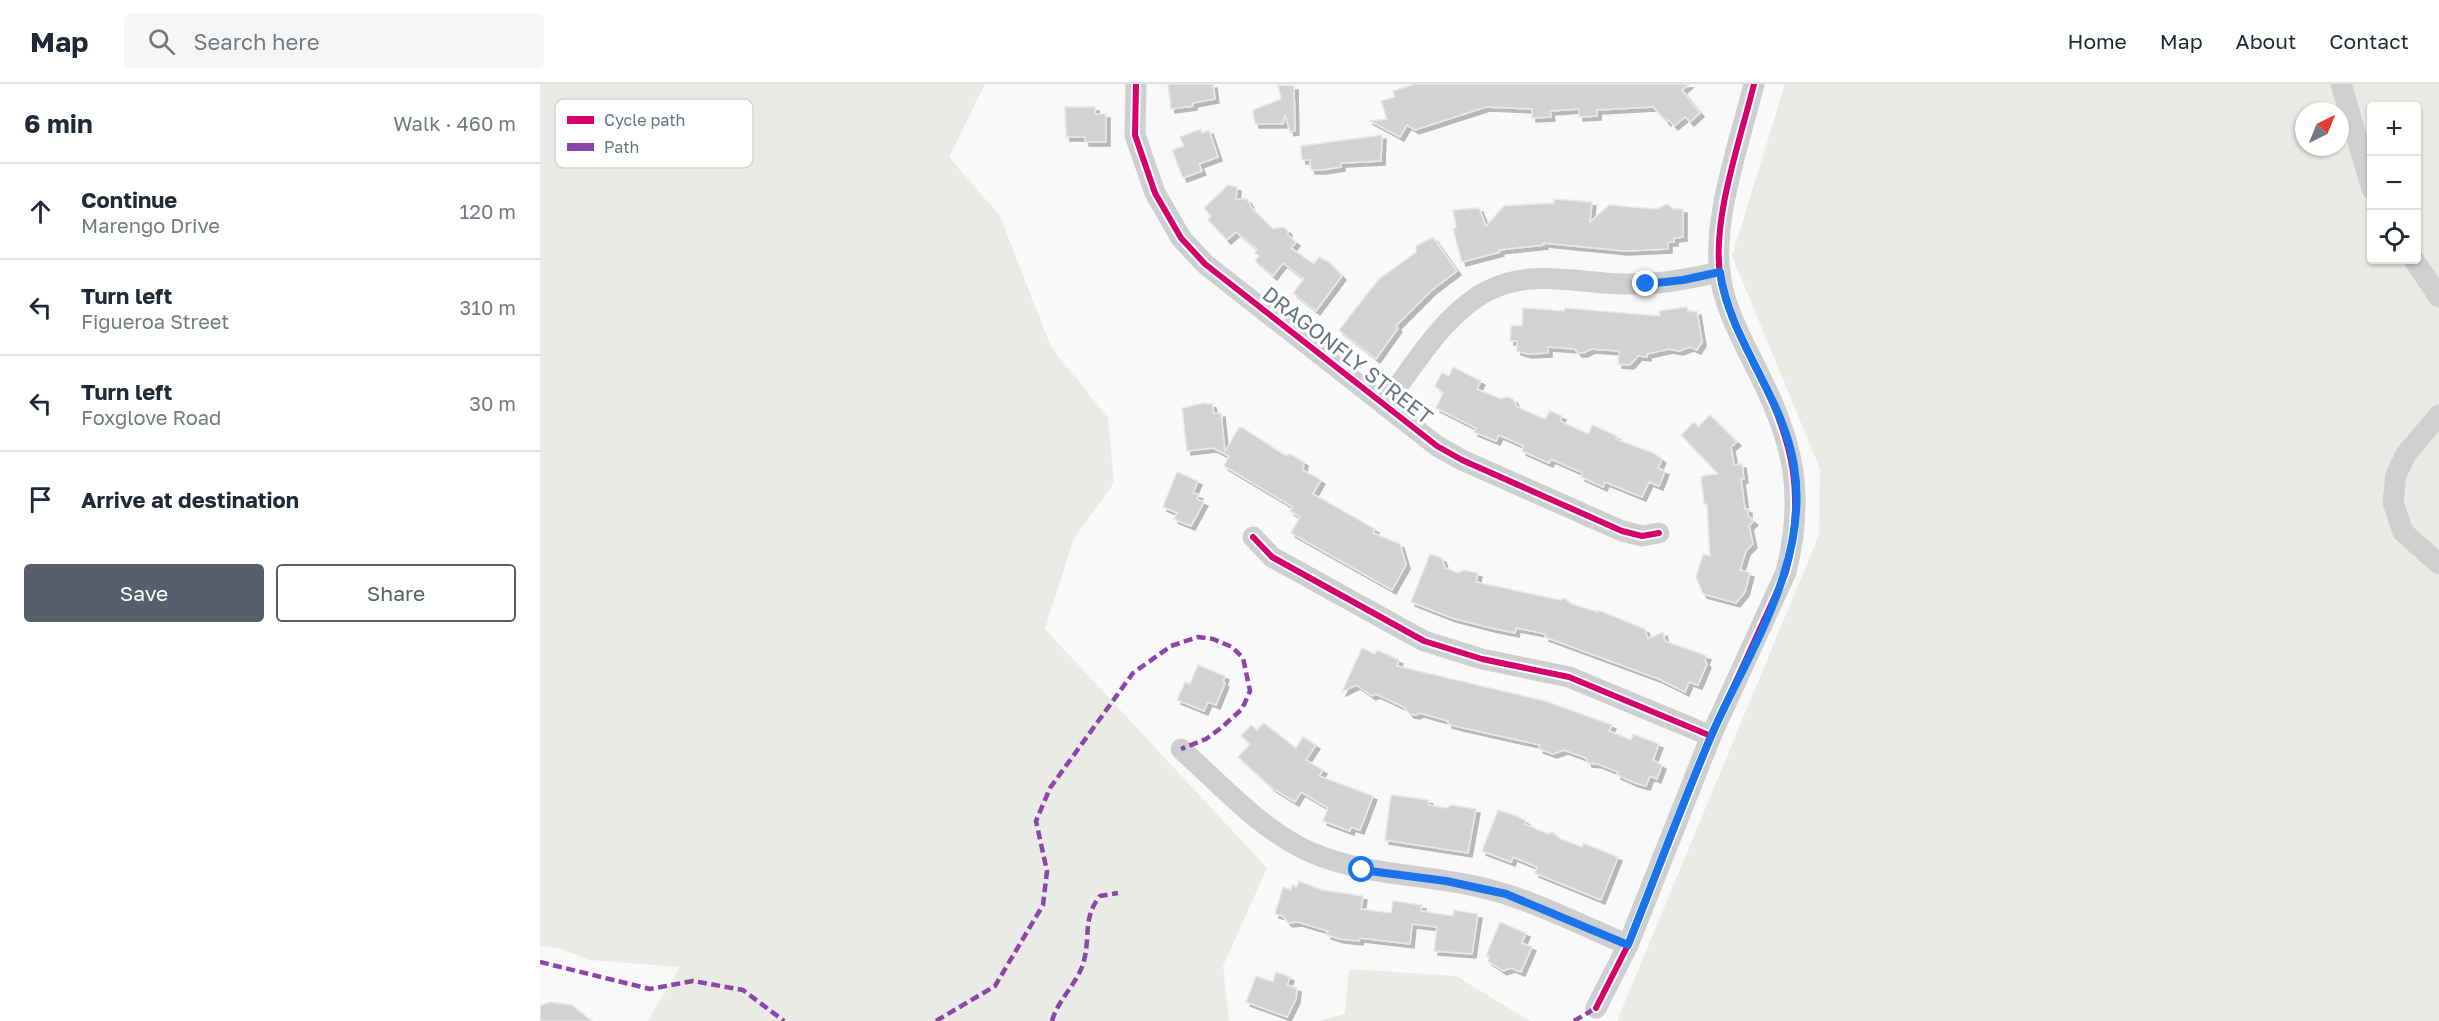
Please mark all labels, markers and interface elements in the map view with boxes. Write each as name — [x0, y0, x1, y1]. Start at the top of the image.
search box — [124, 14, 544, 68]
text: Map — [30, 25, 88, 58]
icon: search — [145, 25, 178, 58]
text: Search here — [193, 28, 319, 55]
text: Home — [2067, 28, 2127, 54]
text: Map — [2160, 28, 2203, 54]
text: About — [2236, 28, 2296, 54]
text: Contact — [2329, 28, 2409, 54]
legend — [555, 99, 753, 168]
north arrow — [2295, 102, 2349, 156]
map controls — [2367, 102, 2421, 264]
button: + — [2367, 102, 2421, 156]
text: 6 min — [24, 108, 93, 139]
text: Cycle path — [604, 110, 685, 130]
text: Walk · 460 m — [393, 111, 516, 135]
text: Path — [604, 137, 639, 157]
button: − — [2367, 156, 2421, 210]
text: Continue — [81, 186, 177, 213]
icon: ahead — [24, 195, 57, 228]
text: 120 m — [460, 199, 516, 223]
button: locate — [2367, 210, 2421, 264]
text: Marengo Drive — [81, 213, 220, 237]
route end — [1632, 270, 1658, 296]
street label: DRAGONFLY STREET — [1258, 280, 1438, 430]
text: Turn left — [81, 282, 172, 309]
icon: left — [24, 291, 57, 324]
text: 310 m — [460, 295, 516, 319]
text: Figueroa Street — [81, 309, 229, 333]
text: Turn left — [81, 378, 172, 405]
icon: left — [24, 387, 57, 420]
text: 30 m — [469, 391, 516, 415]
text: Foxglove Road — [81, 405, 221, 429]
icon: arrive — [24, 483, 57, 516]
text: Arrive at destination — [81, 486, 299, 513]
button: Save — [24, 564, 264, 622]
button: Share — [276, 564, 516, 622]
route start — [1348, 856, 1374, 882]

